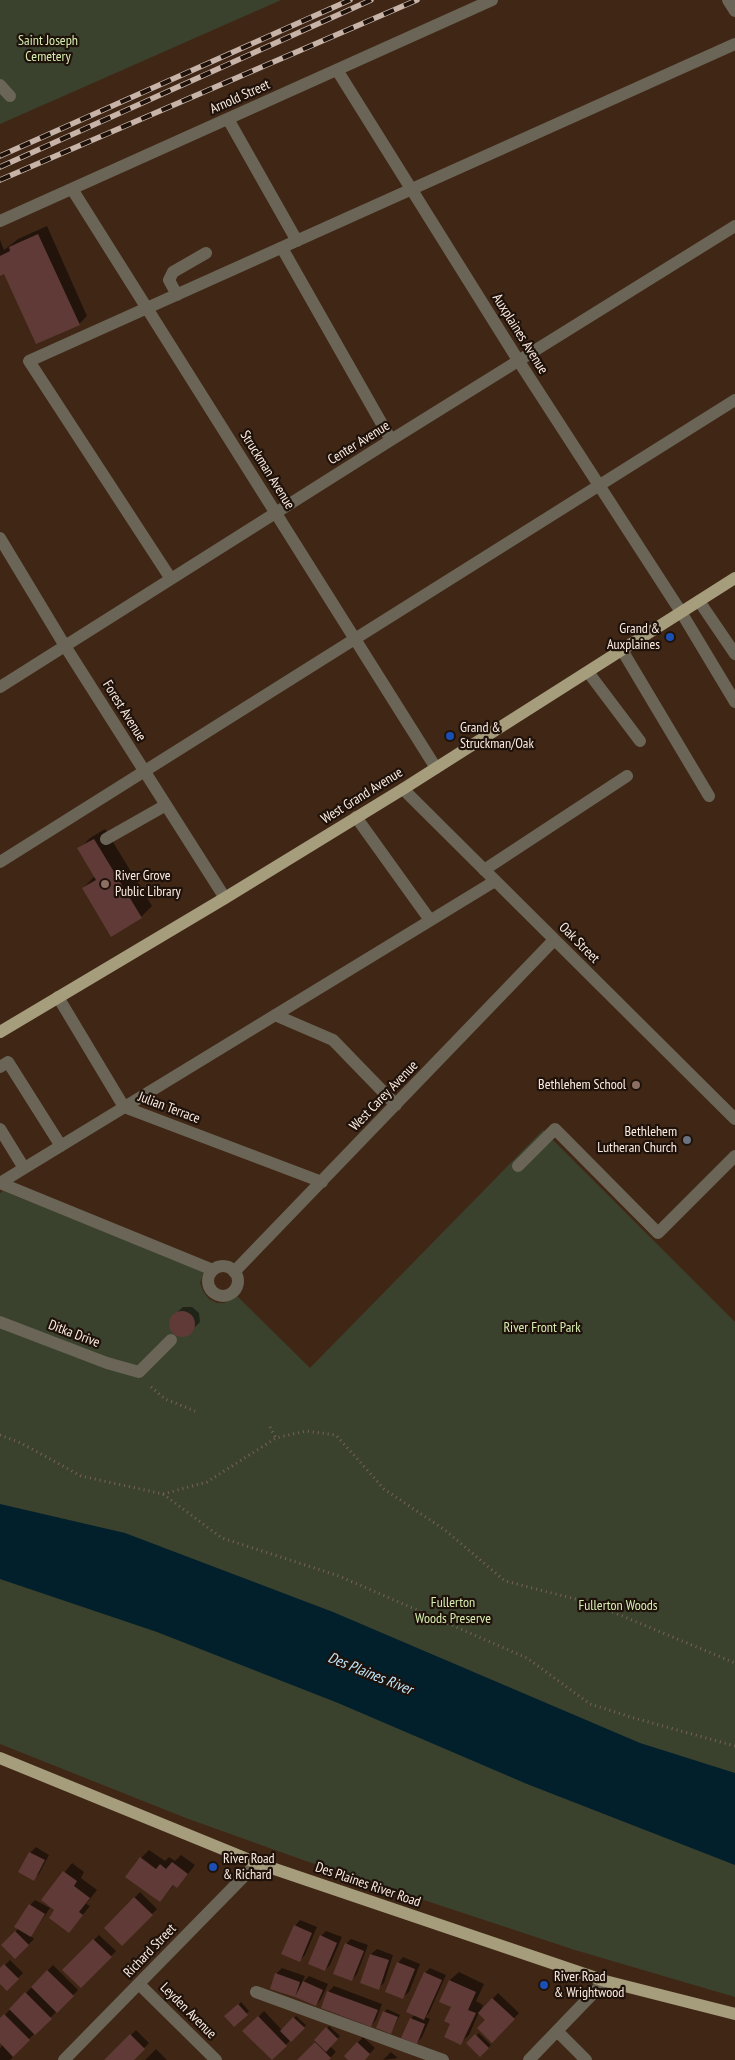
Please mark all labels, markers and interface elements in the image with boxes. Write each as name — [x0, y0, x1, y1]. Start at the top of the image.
park label: Saint Joseph Cemetery — [18, 33, 78, 65]
street label: Arnold Street — [207, 76, 273, 118]
street label: Auxplaines Avenue — [489, 291, 551, 377]
street label: Center Avenue — [325, 417, 393, 469]
street label: Struckman Avenue — [236, 428, 298, 512]
place label: Grand & Auxplaines — [607, 621, 660, 654]
marker: Grand & Auxplaines — [664, 631, 676, 643]
street label: Forest Avenue — [99, 678, 149, 744]
place label: Grand & Struckman/Oak — [460, 720, 534, 752]
marker: Grand & Struckman/Oak — [444, 730, 456, 742]
street label: West Grand Avenue — [318, 764, 406, 828]
place label: River Grove Public Library — [115, 868, 181, 900]
marker: River Grove Public Library — [99, 878, 111, 890]
street label: Oak Street — [555, 919, 603, 967]
street label: West Carey Avenue — [346, 1057, 422, 1135]
place label: Bethlehem School — [538, 1077, 626, 1093]
marker: Bethlehem School — [630, 1079, 642, 1091]
street label: Julian Terrace — [136, 1089, 202, 1127]
place label: Bethlehem Lutheran Church — [597, 1124, 677, 1156]
marker: Bethlehem Lutheran Church — [681, 1134, 693, 1146]
street label: Ditka Drive — [46, 1317, 102, 1351]
park label: River Front Park — [503, 1320, 581, 1336]
park label: Fullerton Woods Preserve — [415, 1595, 491, 1628]
park label: Fullerton Woods — [578, 1598, 658, 1614]
water label: Des Plaines River — [325, 1649, 415, 1699]
place label: River Road & Richard — [223, 1851, 275, 1884]
street label: Des Plaines River Road — [313, 1859, 423, 1911]
marker: River Road & Richard — [207, 1861, 219, 1873]
street label: Richard Street — [120, 1921, 180, 1981]
place label: River Road & Wrightwood — [554, 1969, 624, 2001]
street label: Leyden Avenue — [156, 1979, 220, 2043]
marker: River Road & Wrightwood — [538, 1979, 550, 1991]

